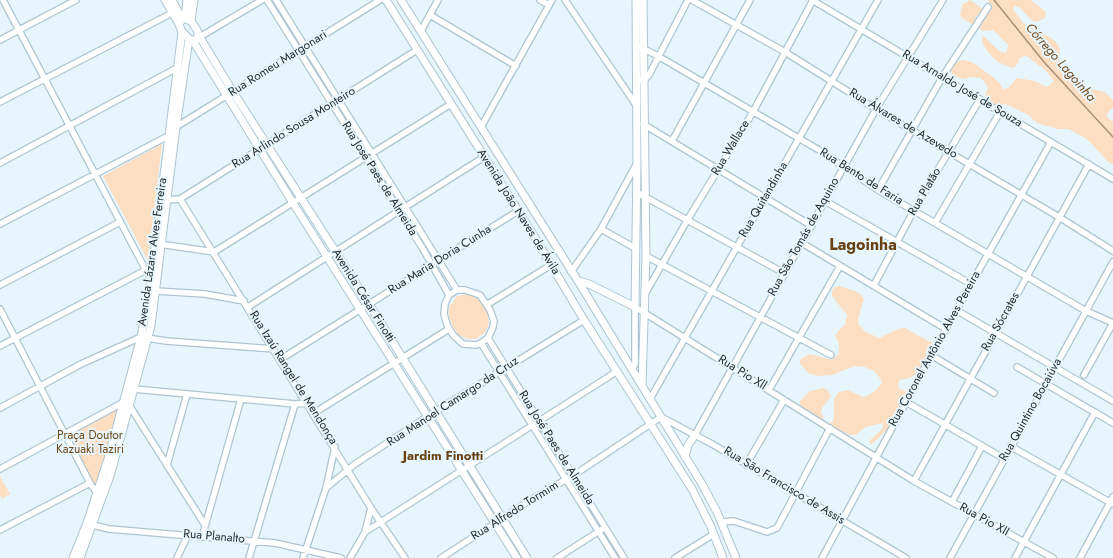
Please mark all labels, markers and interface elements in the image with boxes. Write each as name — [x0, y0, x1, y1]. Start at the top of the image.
water label: Córrego Lagoinha — [1022, 20, 1098, 106]
street label: Rua Romeu Margonari — [226, 28, 330, 100]
street label: Rua Arnaldo José de Souza — [899, 47, 1025, 131]
street label: Rua Arlindo Sousa Monteiro — [230, 84, 358, 172]
street label: Rua Álvares de Azevedo — [846, 86, 960, 162]
street label: Rua Wallace — [709, 118, 753, 178]
street label: Rua José Paes de Almeida — [338, 119, 420, 239]
street label: Rua Bento de Faria — [817, 146, 905, 208]
street label: Avenida João Naves de Ávila — [473, 147, 563, 277]
street label: Rua Quitandinha — [737, 160, 791, 240]
street label: Rua Platão — [906, 166, 944, 218]
street label: Rua São Tomás de Aquino — [765, 175, 843, 299]
street label: Avenida Lázara Alves Ferreira — [135, 177, 171, 327]
street label: Rua Maria Doria Cunha — [386, 222, 494, 298]
district label: Lagoinha — [829, 236, 897, 256]
street label: Avenida César Finotti — [328, 246, 398, 346]
street label: Rua Coronel Antônio Alves Pereira — [886, 269, 984, 429]
street label: Rua Sócrates — [979, 290, 1023, 354]
street label: Rua Izaú Rangel de Mendonça — [246, 309, 340, 447]
street label: Rua Pio Xll — [715, 352, 769, 394]
street label: Rua Manoel Camargo da Cruz — [385, 354, 521, 450]
street label: Rua Quintino Bocaiúva — [997, 356, 1065, 464]
street label: Rua José Paes de Almeida — [515, 388, 597, 508]
park label: Praça Doutor Kazuaki Taziri — [56, 429, 124, 457]
street label: Rua São Francisco de Assis — [721, 444, 847, 528]
district label: Jardim Finotti — [403, 449, 483, 465]
street label: Rua Alfredo Tormim — [469, 478, 561, 544]
street label: Rua Pio XII — [957, 500, 1011, 540]
street label: Rua Planalto — [183, 527, 245, 547]

